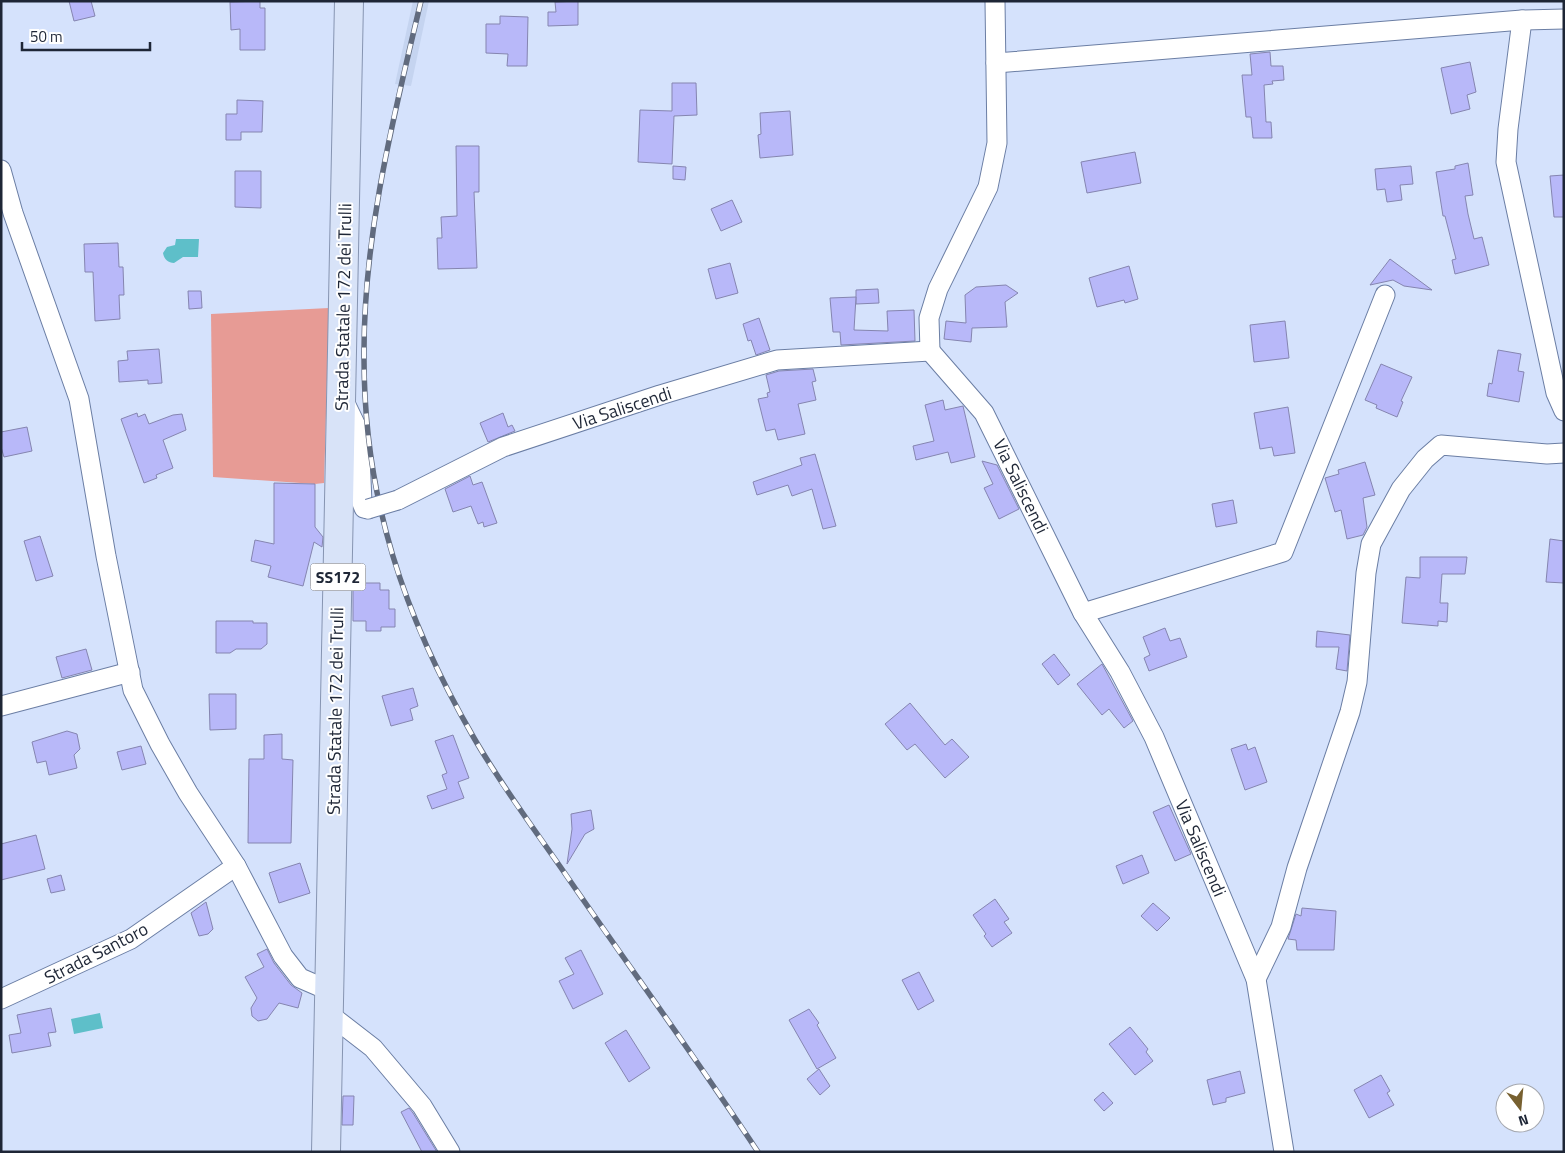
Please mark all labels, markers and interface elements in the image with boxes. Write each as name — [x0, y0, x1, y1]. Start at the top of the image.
scale bar — [22, 20, 150, 52]
text: 50 m — [30, 25, 63, 48]
street label: Strada Statale 172 dei Trulli — [328, 203, 358, 411]
street label: Via Saliscendi — [569, 379, 675, 437]
street label: Via Saliscendi — [986, 434, 1056, 538]
road number: SS172 — [310, 564, 366, 590]
street label: Strada Statale 172 dei Trulli — [320, 607, 350, 815]
street label: Via Saliscendi — [1169, 795, 1233, 901]
street label: Strada Santoro — [39, 915, 153, 991]
north arrow — [1495, 1083, 1545, 1133]
text: N — [1516, 1110, 1531, 1132]

